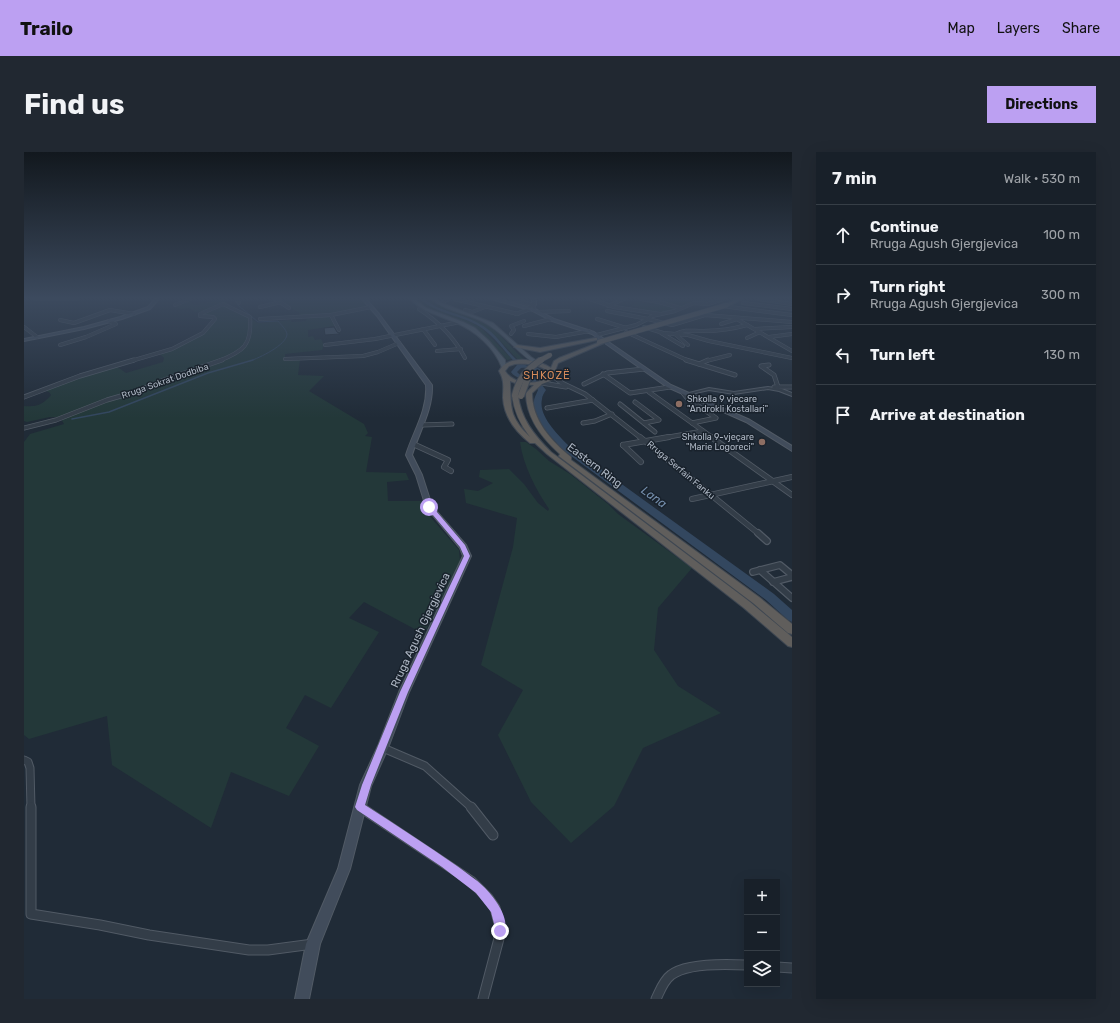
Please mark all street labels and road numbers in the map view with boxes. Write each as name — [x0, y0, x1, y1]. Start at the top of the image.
street label: Rruga Sokrat Dodbiba — [120, 361, 210, 401]
street label: Rruga Serfain Fanku — [645, 439, 717, 501]
street label: Eastern Ring — [565, 441, 625, 490]
street label: Rruga Agush Gjergjevica — [388, 571, 453, 690]

